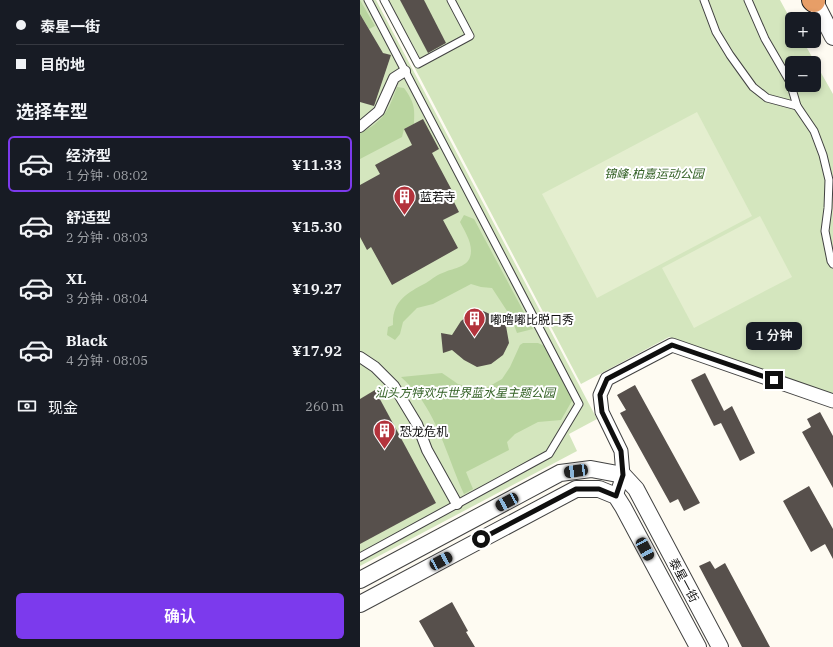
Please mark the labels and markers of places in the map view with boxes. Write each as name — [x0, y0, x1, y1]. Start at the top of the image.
building icon: 蓝若寺 — [392, 183, 418, 216]
place label: 蓝若寺 — [420, 189, 456, 204]
building icon: 嘟噜嘟比脱口秀 — [462, 306, 488, 339]
place label: 嘟噜嘟比脱口秀 — [490, 312, 574, 327]
building icon: 恐龙危机 — [371, 418, 397, 451]
place label: 恐龙危机 — [400, 424, 448, 439]

